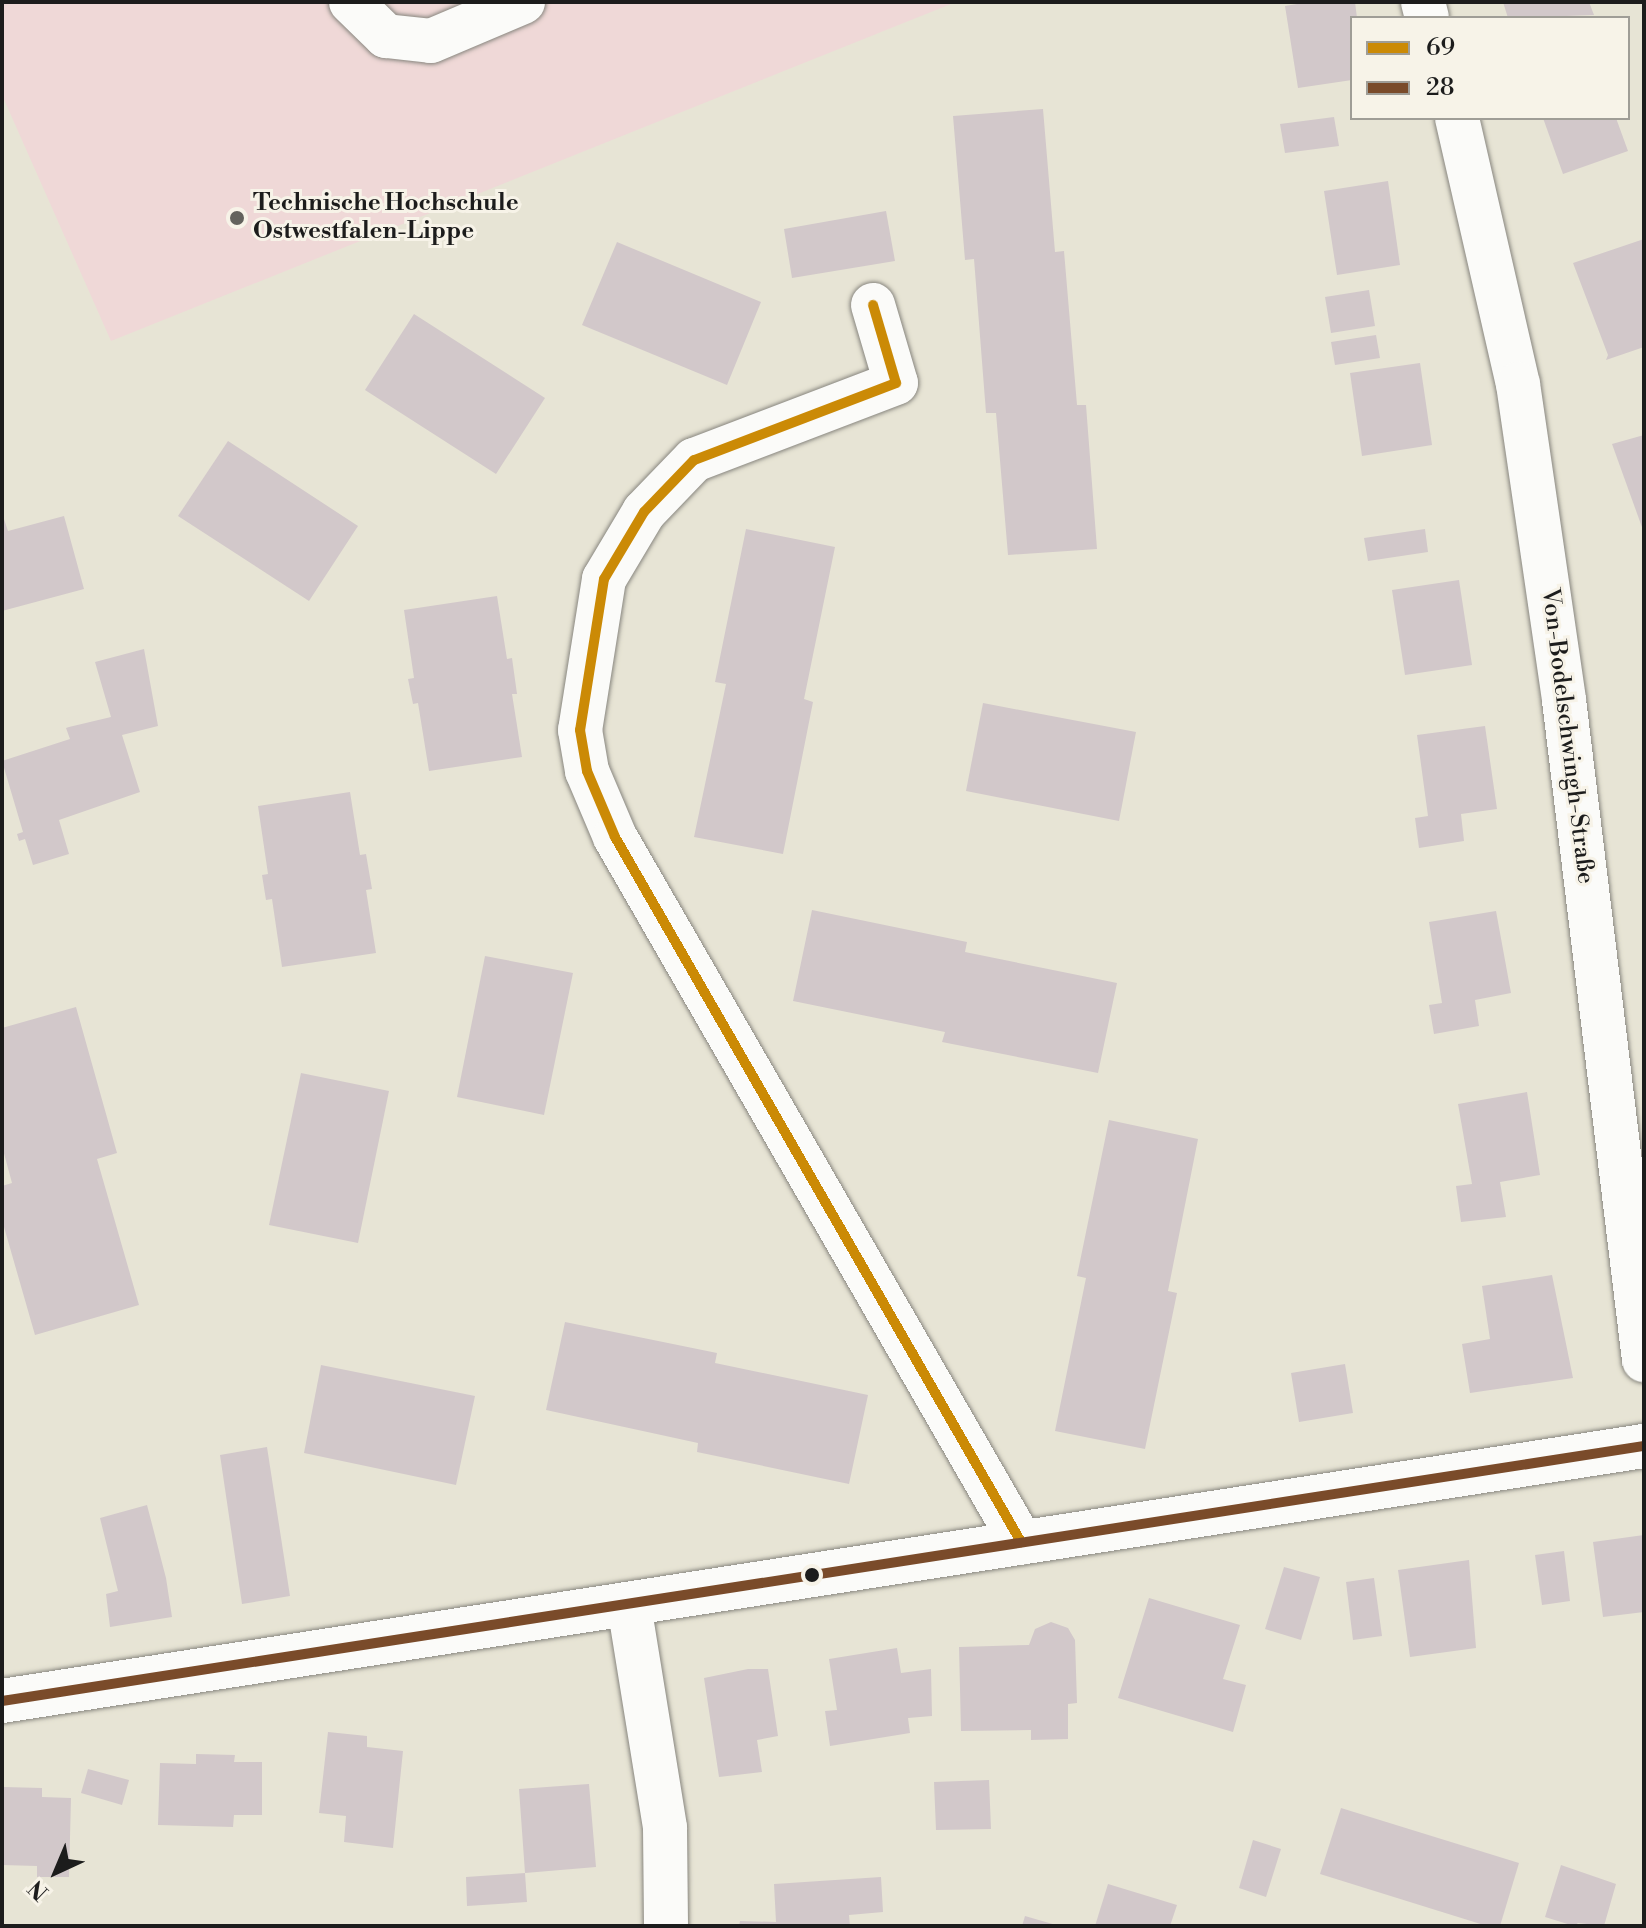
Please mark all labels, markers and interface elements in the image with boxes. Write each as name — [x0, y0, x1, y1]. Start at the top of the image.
legend — [1350, 16, 1630, 120]
text: 69 — [1426, 33, 1455, 63]
text: 28 — [1426, 73, 1454, 103]
place label: Technische Hochschule Ostwestfalen-Lippe — [253, 190, 519, 246]
marker: Technische Hochschule Ostwestfalen-Lippe — [228, 209, 246, 227]
street label: Von-Bodelschwingh-Straße — [1535, 586, 1599, 886]
unlabelled marker — [804, 1567, 820, 1583]
north arrow — [16, 1832, 96, 1912]
text: N — [23, 1874, 55, 1905]

